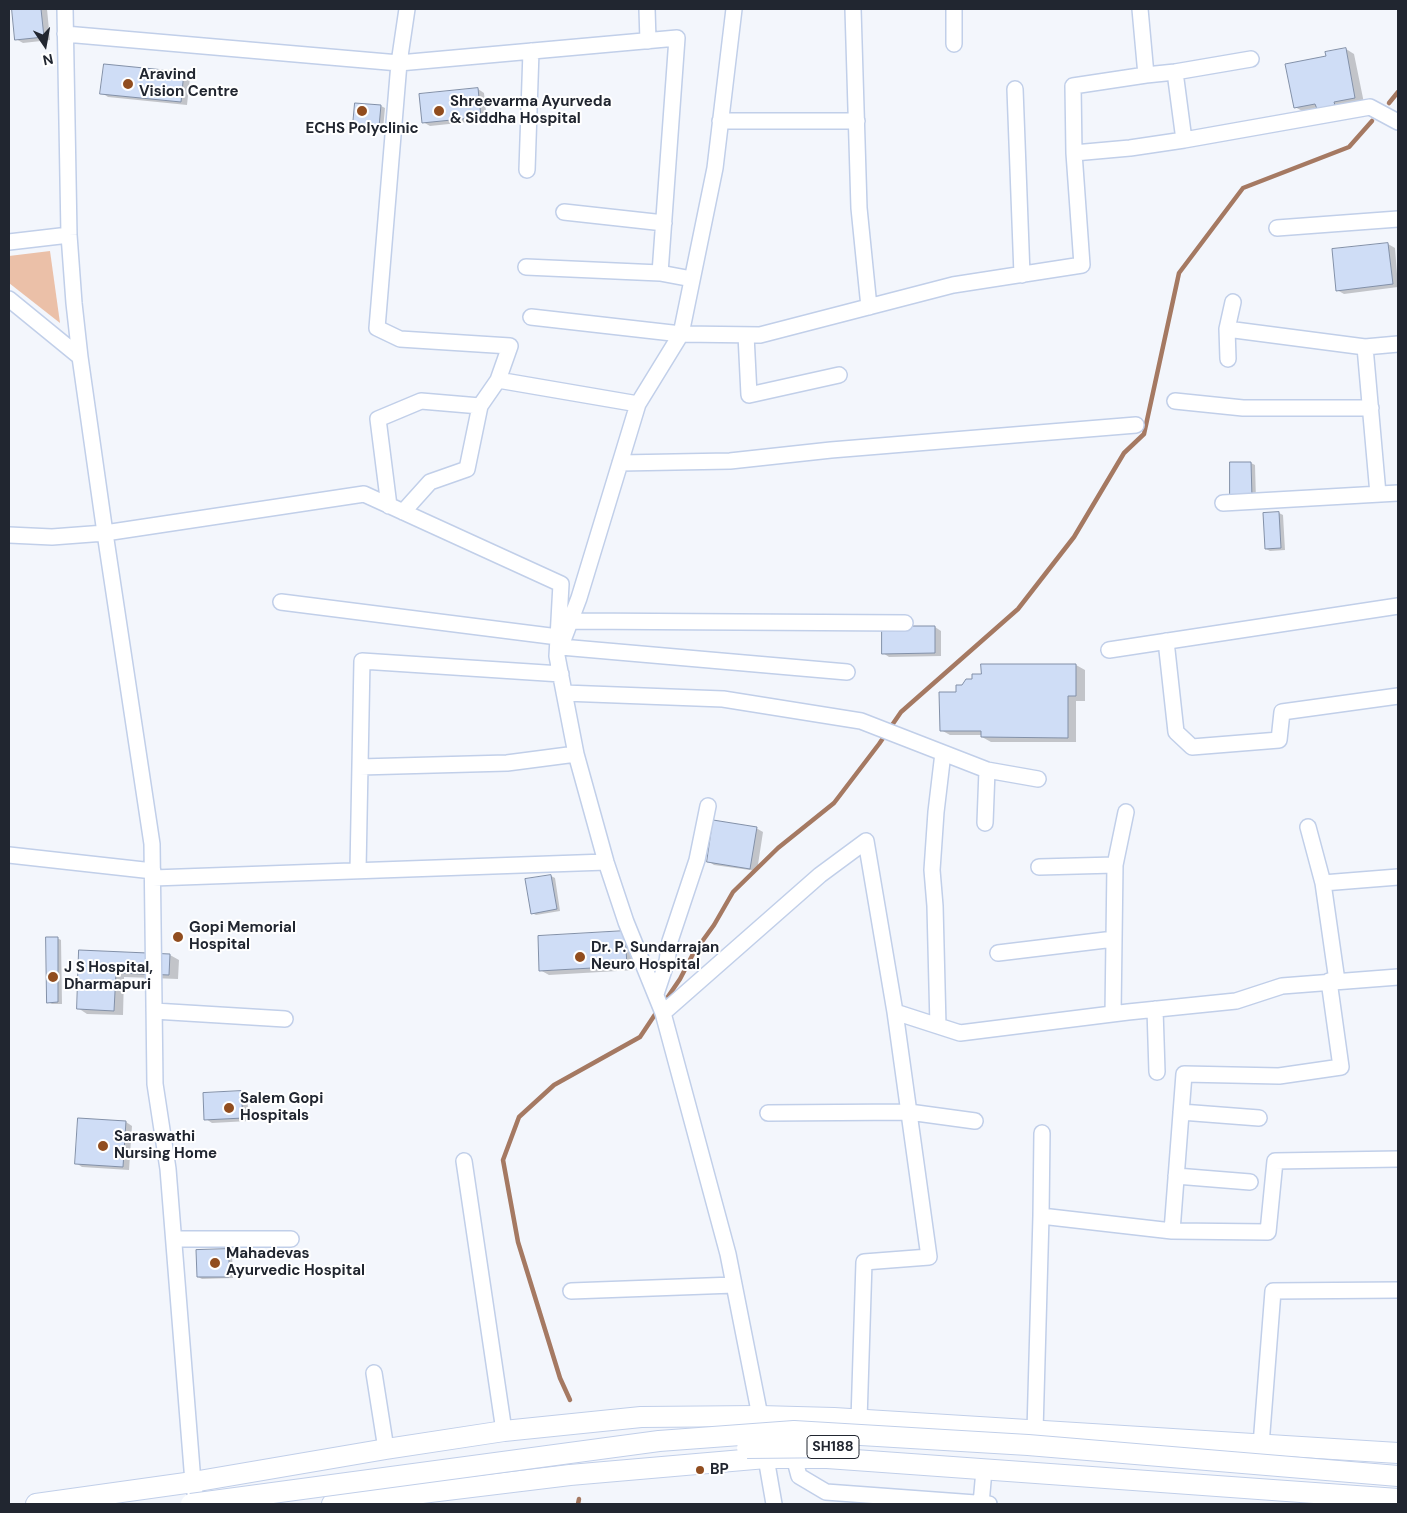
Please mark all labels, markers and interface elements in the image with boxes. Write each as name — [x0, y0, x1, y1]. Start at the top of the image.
north arrow — [20, 20, 70, 70]
text: N — [41, 50, 55, 70]
place label: Aravind Vision Centre — [139, 66, 239, 101]
marker: Aravind Vision Centre — [121, 77, 135, 91]
place label: Shreevarma Ayurveda & Siddha Hospital — [450, 93, 611, 128]
marker: ECHS Polyclinic — [355, 104, 369, 118]
marker: Shreevarma Ayurveda & Siddha Hospital — [432, 104, 446, 118]
place label: ECHS Polyclinic — [305, 120, 419, 138]
place label: Gopi Memorial Hospital — [189, 919, 296, 954]
marker: Gopi Memorial Hospital — [171, 930, 185, 944]
place label: Dr. P. Sundarrajan Neuro Hospital — [591, 939, 719, 974]
marker: Dr. P. Sundarrajan Neuro Hospital — [573, 950, 587, 964]
place label: J S Hospital, Dharmapuri — [64, 959, 153, 994]
marker: J S Hospital, Dharmapuri — [46, 970, 60, 984]
place label: Salem Gopi Hospitals — [240, 1090, 323, 1125]
marker: Salem Gopi Hospitals — [222, 1101, 236, 1115]
place label: Saraswathi Nursing Home — [114, 1128, 217, 1163]
marker: Saraswathi Nursing Home — [96, 1139, 110, 1153]
place label: Mahadevas Ayurvedic Hospital — [226, 1245, 365, 1280]
marker: Mahadevas Ayurvedic Hospital — [208, 1256, 222, 1270]
road number: SH188 — [807, 1435, 859, 1458]
place label: BP — [710, 1461, 729, 1479]
marker: BP — [694, 1464, 706, 1476]

